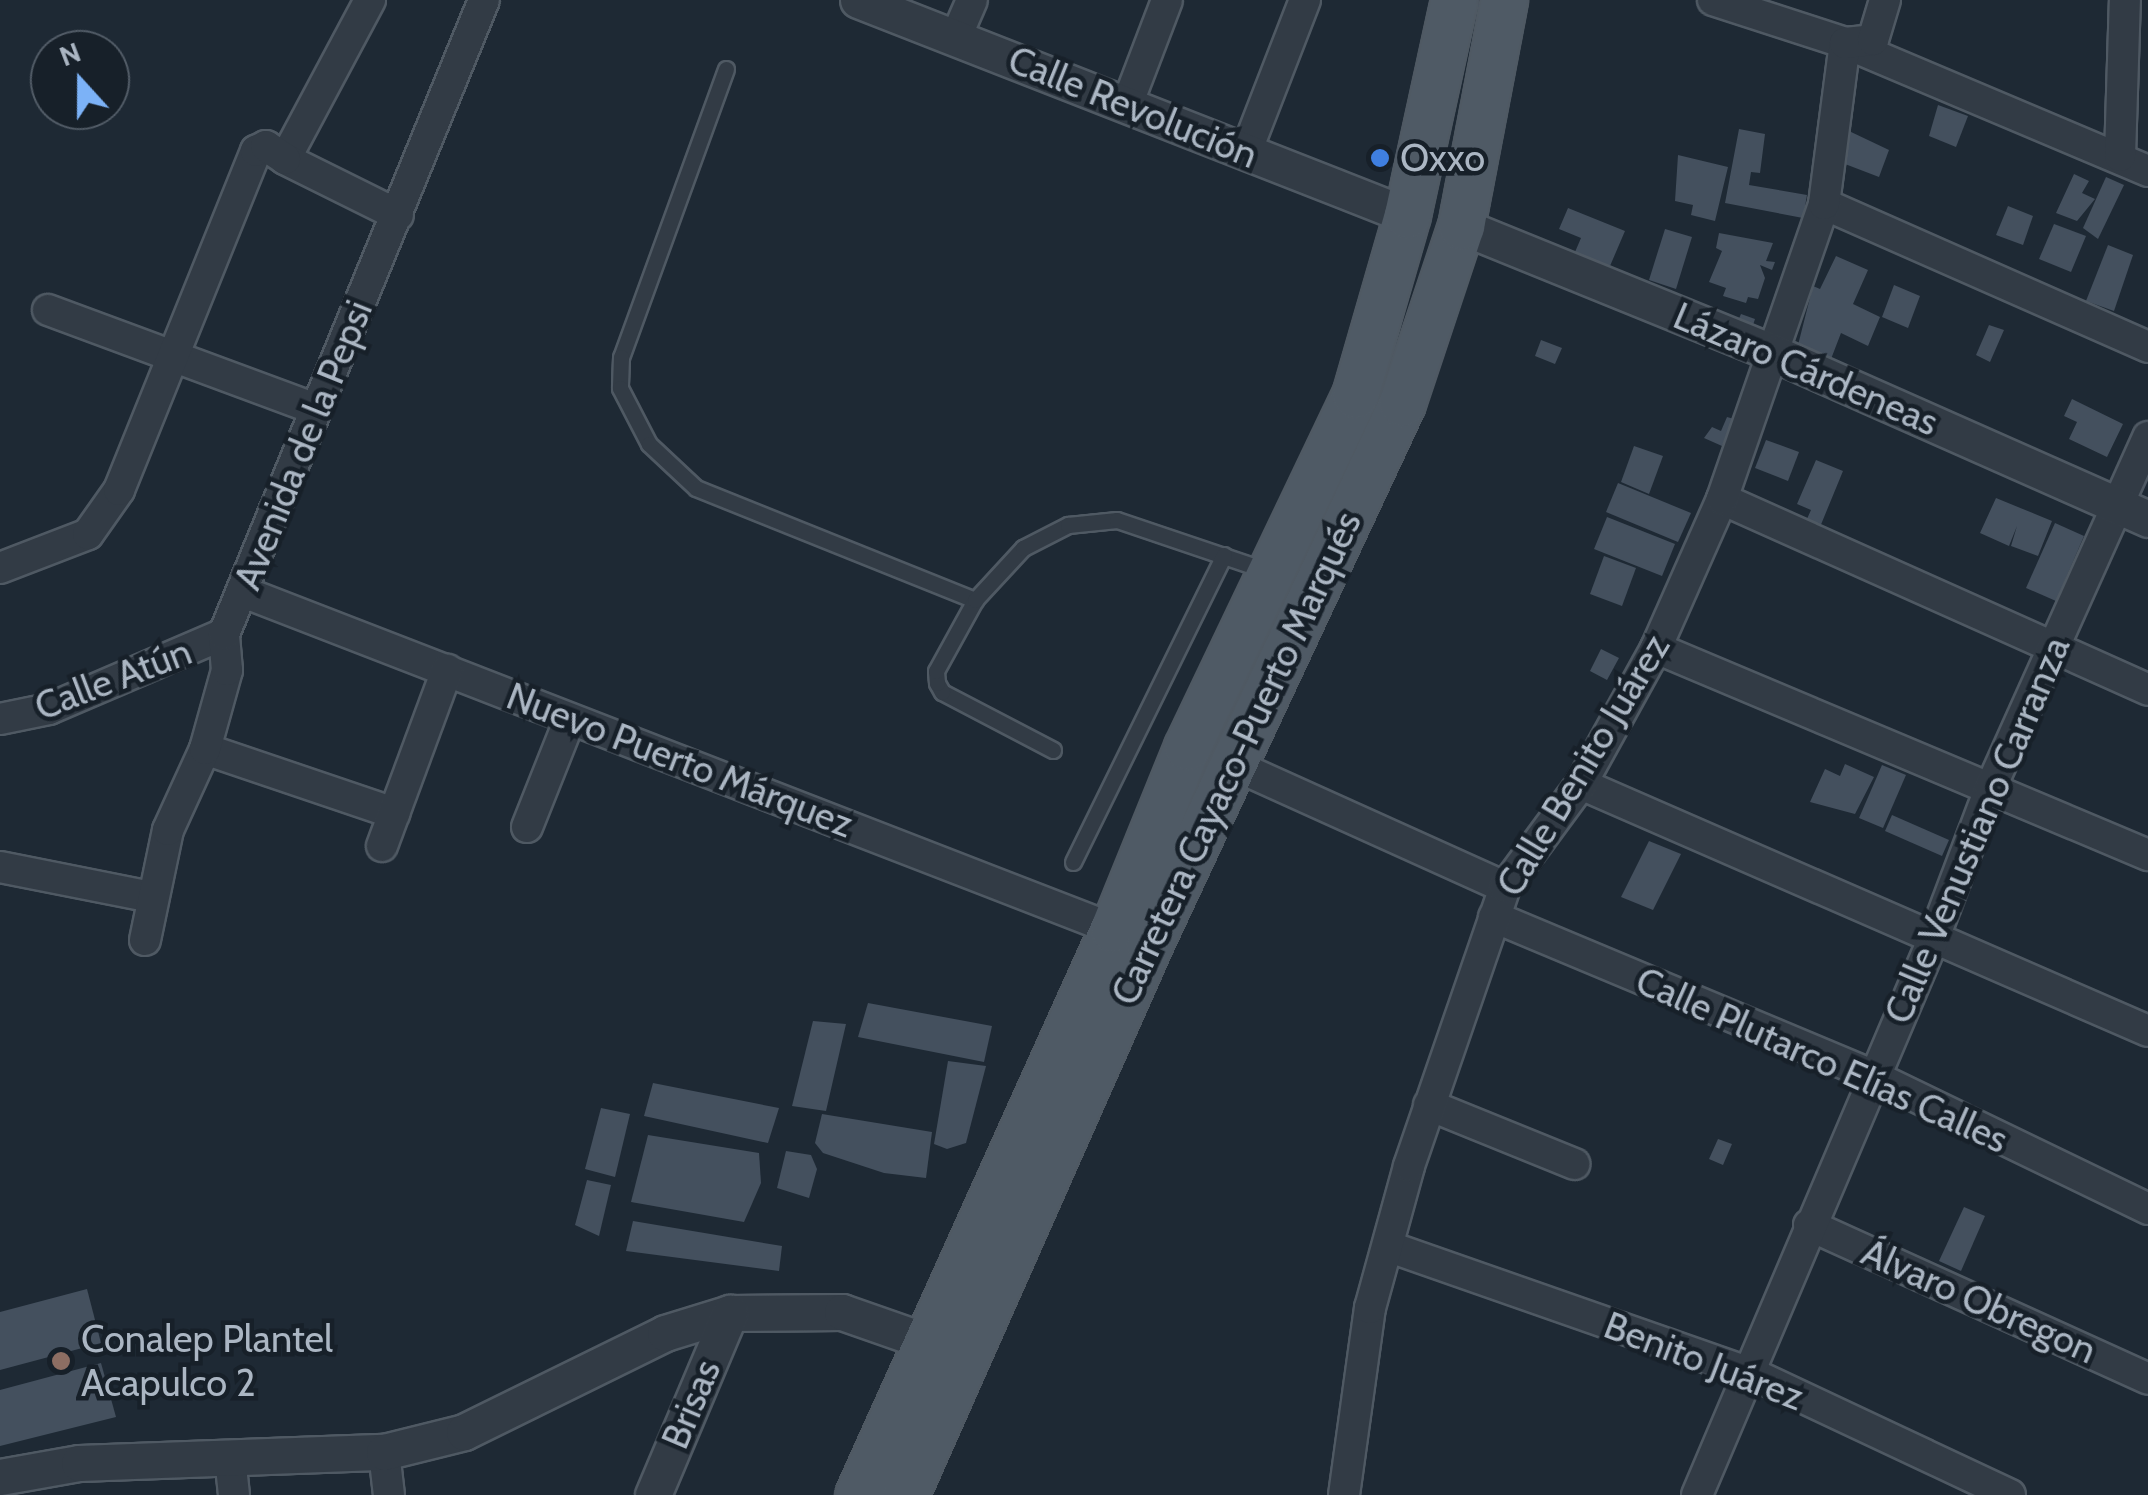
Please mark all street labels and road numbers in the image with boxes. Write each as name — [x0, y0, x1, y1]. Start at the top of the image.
street label: Calle Revolución — [1002, 36, 1264, 178]
street label: Lázaro Cárdeneas — [1667, 293, 1945, 445]
street label: Avenida de la Pepsi — [224, 294, 382, 596]
street label: Carretera Cayaco-Puerto Marqués — [1101, 504, 1371, 1012]
street label: Calle Benito Juárez — [1487, 626, 1679, 904]
street label: Calle Atún — [28, 628, 198, 730]
street label: Calle Venustiano Carranza — [1875, 630, 2079, 1030]
street label: Nuevo Puerto Márquez — [500, 673, 860, 847]
street label: Calle Plutarco Elías Calles — [1629, 957, 2015, 1163]
street label: Álvaro Obregon — [1855, 1229, 2103, 1373]
street label: Benito Juárez — [1598, 1302, 1810, 1420]
street label: Brisas — [652, 1353, 730, 1455]

